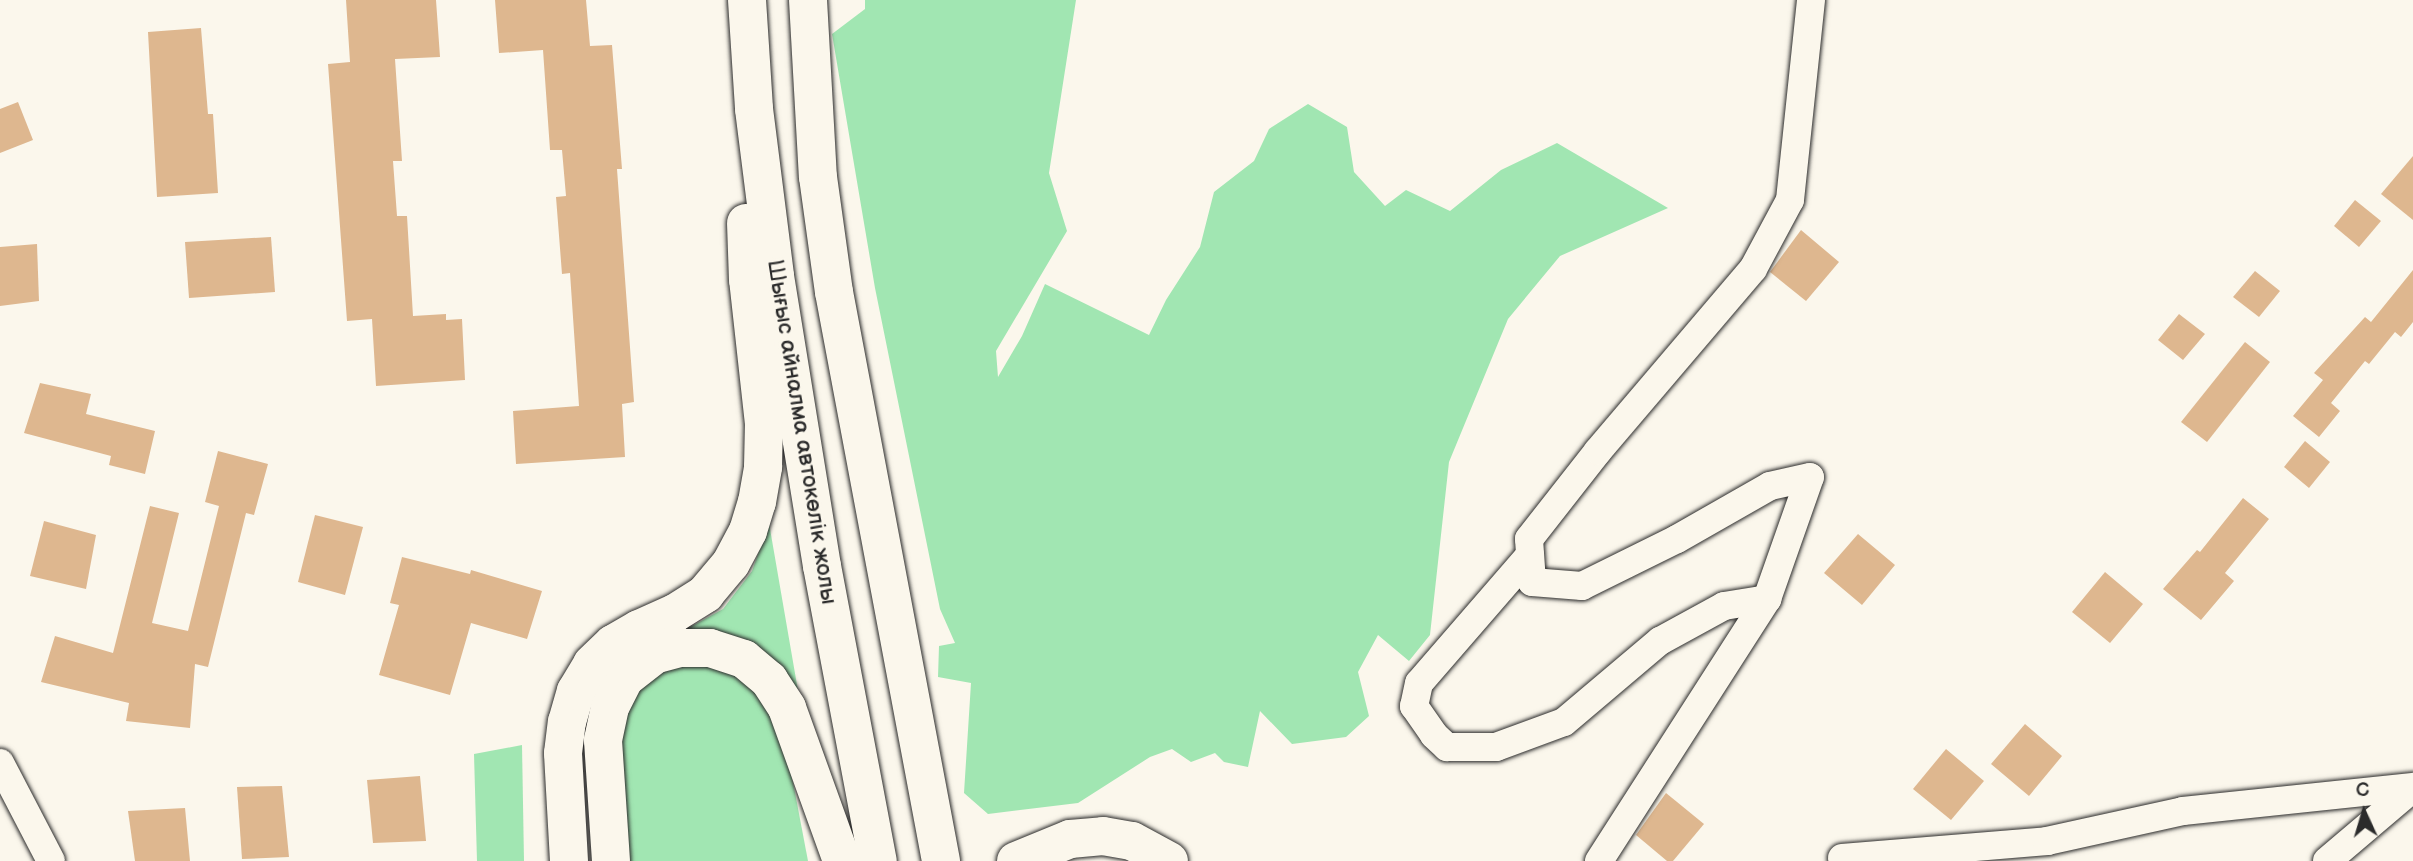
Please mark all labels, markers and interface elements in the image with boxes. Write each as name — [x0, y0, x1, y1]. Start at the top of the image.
street label: Шығыс айналма автокөлік жолы — [761, 258, 843, 606]
north arrow — [2329, 777, 2399, 847]
text: С — [2355, 779, 2370, 802]

